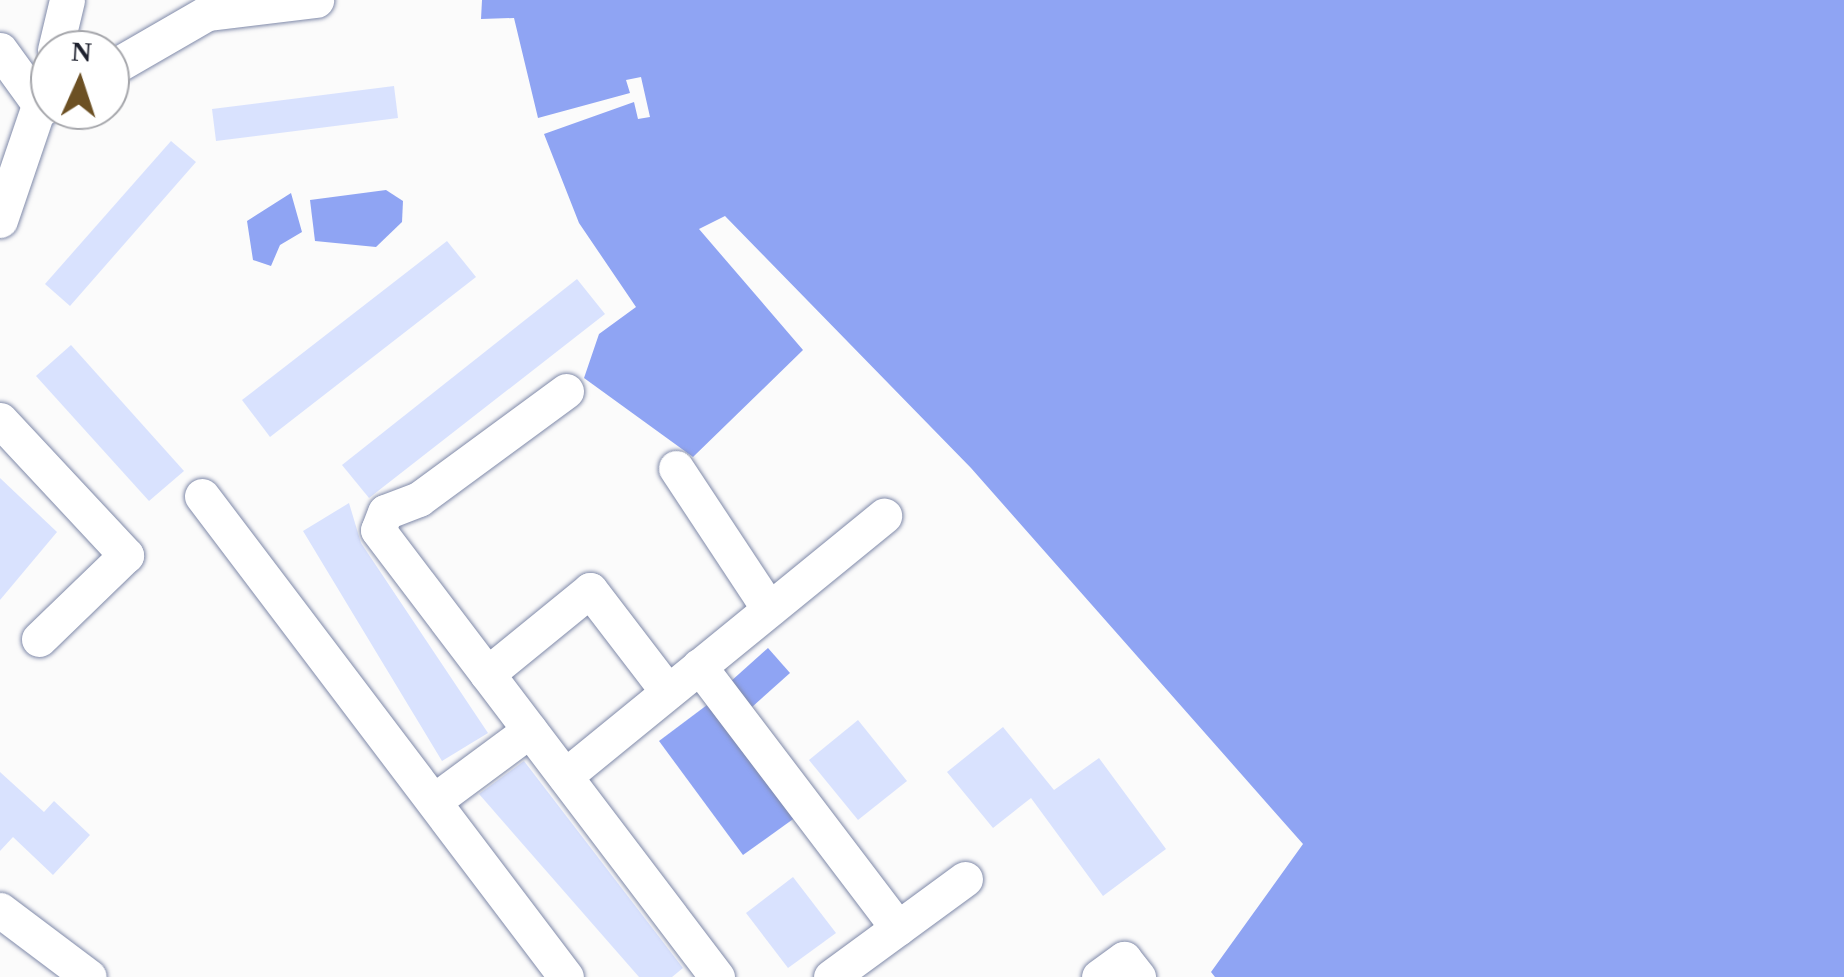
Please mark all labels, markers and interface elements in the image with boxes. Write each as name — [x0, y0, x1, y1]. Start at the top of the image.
north arrow — [30, 30, 130, 130]
text: N — [71, 36, 92, 68]

